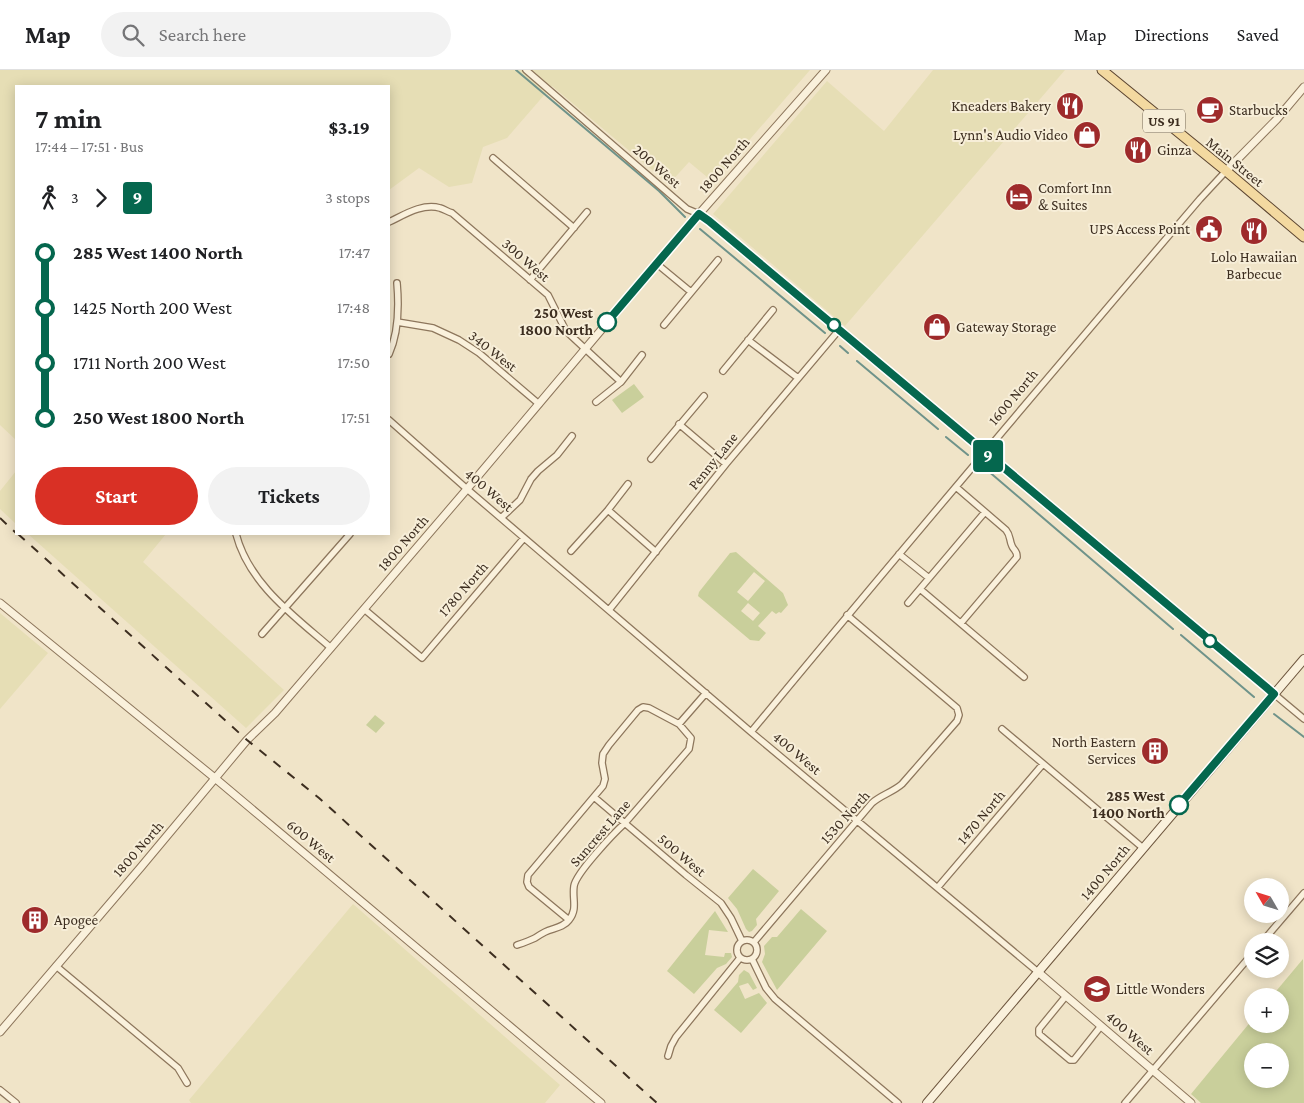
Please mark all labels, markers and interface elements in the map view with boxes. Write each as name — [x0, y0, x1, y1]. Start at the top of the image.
search box — [101, 12, 451, 57]
text: Map — [25, 21, 71, 48]
icon: search — [119, 21, 147, 49]
text: Search here — [159, 24, 246, 45]
text: Map — [1074, 25, 1106, 45]
text: Directions — [1134, 25, 1209, 45]
text: Saved — [1237, 25, 1279, 45]
restaurant icon: Kneaders Bakery — [1055, 91, 1085, 121]
cafe icon: Starbucks — [1195, 95, 1225, 125]
place label: Kneaders Bakery — [951, 98, 1051, 115]
place label: Starbucks — [1229, 102, 1288, 118]
text: 7 min — [35, 103, 102, 134]
road number: US 91 — [1143, 110, 1185, 132]
text: $3.19 — [329, 117, 370, 138]
shop icon: Lynn's Audio Video — [1072, 120, 1102, 150]
place label: Lynn's Audio Video — [953, 127, 1068, 144]
street label: 1800 North — [696, 134, 752, 196]
street label: Main Street — [1203, 134, 1268, 191]
restaurant icon: Ginza — [1123, 135, 1153, 165]
text: 17:44 – 17:51 · Bus — [35, 138, 144, 155]
street label: 200 West — [630, 141, 685, 192]
place label: Ginza — [1157, 142, 1192, 158]
place label: Comfort Inn & Suites — [1038, 180, 1112, 213]
hotel icon: Comfort Inn & Suites — [1004, 182, 1034, 212]
icon: walk — [35, 184, 63, 212]
icon: forward — [87, 184, 115, 212]
text: 9 — [133, 188, 142, 208]
text: 3 — [71, 189, 79, 206]
text: 3 stops — [325, 189, 370, 206]
public building icon: UPS Access Point — [1194, 214, 1224, 244]
restaurant icon: Lolo Hawaiian Barbecue — [1239, 216, 1269, 246]
place label: UPS Access Point — [1089, 221, 1191, 237]
street label: 300 West — [499, 235, 554, 286]
text: 285 West 1400 North — [73, 242, 243, 263]
text: 17:47 — [339, 244, 370, 261]
place label: Lolo Hawaiian Barbecue — [1211, 249, 1297, 282]
text: 1425 North 200 West — [73, 297, 232, 318]
text: 17:48 — [337, 299, 370, 316]
place label: 250 West 1800 North — [520, 305, 594, 338]
marker: 250 West 1800 North — [597, 312, 617, 332]
shop icon: Gateway Storage — [922, 312, 952, 342]
unlabelled marker — [827, 318, 841, 332]
place label: Gateway Storage — [956, 319, 1057, 336]
street label: 340 West — [466, 327, 521, 375]
text: 1711 North 200 West — [73, 352, 226, 373]
text: 17:50 — [337, 354, 370, 371]
street label: 1600 North — [985, 366, 1041, 428]
text: 250 West 1800 North — [73, 407, 244, 428]
text: 17:51 — [341, 409, 370, 426]
street label: Penny Lane — [685, 429, 742, 493]
line badge: 9 — [972, 440, 1004, 472]
text: 9 — [983, 446, 993, 466]
street label: 400 West — [462, 465, 517, 515]
button: Start — [35, 467, 198, 525]
button: Tickets — [208, 467, 370, 525]
street label: 1800 North — [375, 512, 431, 574]
street label: 1780 North — [435, 559, 491, 619]
unlabelled marker — [1203, 634, 1217, 648]
street label: 400 West — [770, 728, 825, 778]
place label: North Eastern Services — [1052, 734, 1136, 767]
building icon: North Eastern Services — [1140, 736, 1170, 766]
street label: 1530 North — [817, 787, 873, 847]
street label: 1470 North — [954, 787, 1008, 847]
place label: 285 West 1400 North — [1092, 788, 1166, 821]
marker: 285 West 1400 North — [1169, 795, 1189, 815]
street label: Suncrest Lane — [567, 796, 634, 870]
street label: 600 West — [284, 816, 339, 866]
street label: 1800 North — [110, 818, 166, 880]
street label: 500 West — [655, 830, 710, 880]
street label: 1400 North — [1077, 841, 1133, 903]
north arrow — [1244, 878, 1289, 922]
map controls — [1244, 878, 1289, 1088]
building icon: Apogee — [20, 905, 50, 935]
place label: Apogee — [54, 912, 99, 929]
button: layers — [1244, 933, 1289, 978]
school or university icon: Little Wonders — [1082, 974, 1112, 1004]
place label: Little Wonders — [1116, 981, 1205, 997]
button: + — [1244, 988, 1289, 1033]
street label: 400 West — [1103, 1008, 1158, 1059]
button: − — [1244, 1043, 1289, 1088]

